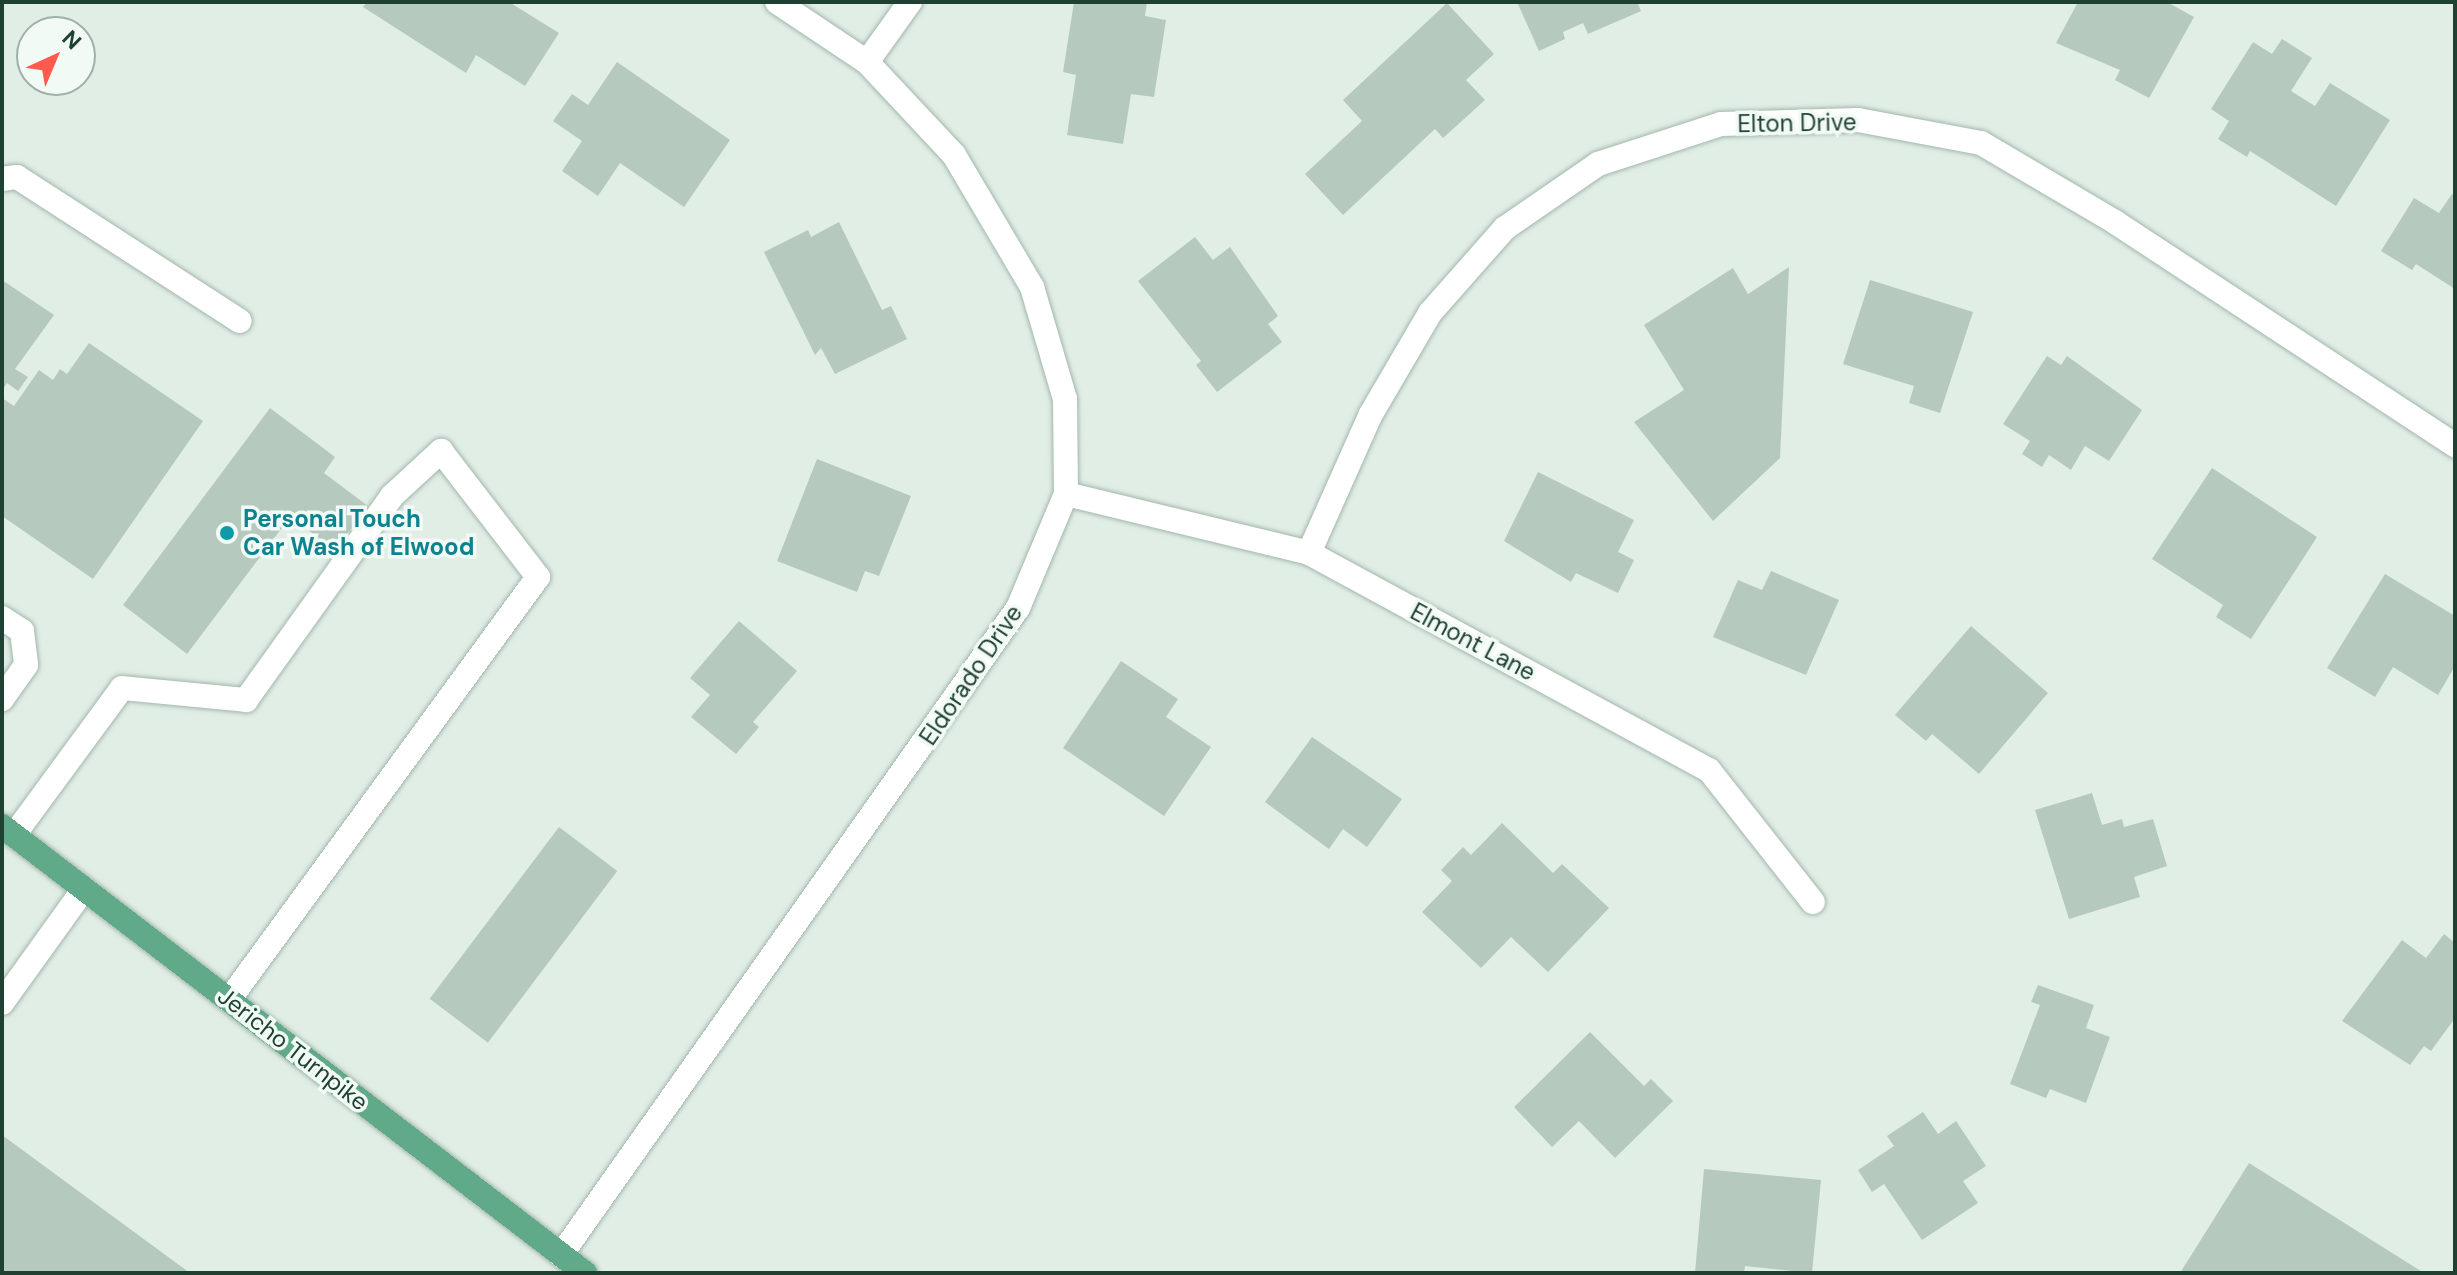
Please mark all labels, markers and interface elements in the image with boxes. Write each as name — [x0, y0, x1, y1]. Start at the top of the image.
north arrow — [16, 16, 96, 96]
text: N — [56, 24, 87, 56]
street label: Elton Drive — [1737, 108, 1857, 138]
place label: Personal Touch Car Wash of Elwood — [243, 505, 474, 561]
marker: Personal Touch Car Wash of Elwood — [218, 524, 236, 542]
street label: Elmont Lane — [1406, 597, 1540, 687]
street label: Eldorado Drive — [914, 600, 1028, 750]
street label: Jericho Turnpike — [212, 981, 374, 1117]

